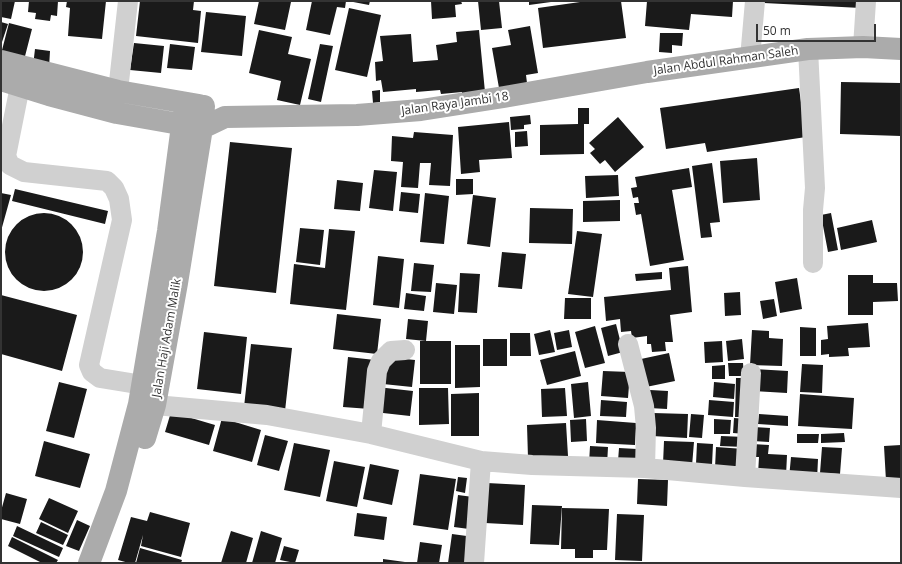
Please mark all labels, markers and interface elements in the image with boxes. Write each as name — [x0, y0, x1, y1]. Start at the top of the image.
scale bar — [758, 16, 878, 42]
text: 50 m — [763, 22, 791, 39]
street label: Jalan Abdul Rahman Saleh — [653, 44, 799, 78]
street label: Jalan Raya Jambi 18 — [400, 89, 510, 119]
street label: Jalan Haji Adam Malik — [149, 277, 185, 399]

